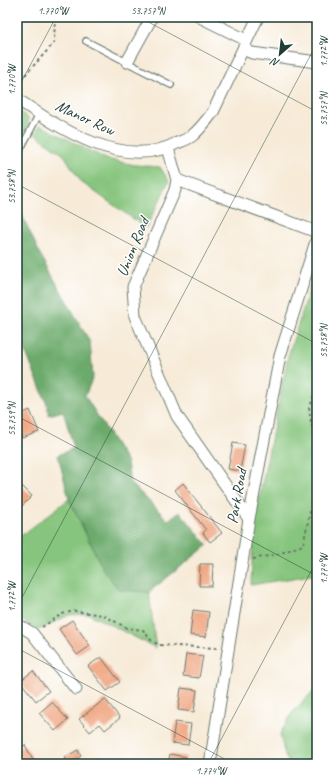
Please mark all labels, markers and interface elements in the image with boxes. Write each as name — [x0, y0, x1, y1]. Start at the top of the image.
text: 1.770°W — [38, 4, 70, 17]
text: 53.757°N — [131, 4, 167, 17]
north arrow — [260, 34, 300, 74]
text: 1.772°W — [317, 35, 330, 67]
text: N — [267, 54, 282, 71]
text: 1.770°W — [5, 63, 18, 95]
text: 53.757°N — [317, 90, 330, 126]
street label: Manor Row — [52, 96, 119, 141]
text: 53.758°N — [5, 168, 18, 204]
street label: Union Road — [112, 212, 155, 279]
text: 53.758°N — [317, 322, 330, 358]
text: 53.759°N — [5, 400, 18, 436]
street label: Park Road — [222, 464, 252, 525]
text: 1.774°W — [317, 552, 330, 584]
text: 1.772°W — [5, 580, 18, 612]
text: 1.774°W — [196, 764, 228, 777]

